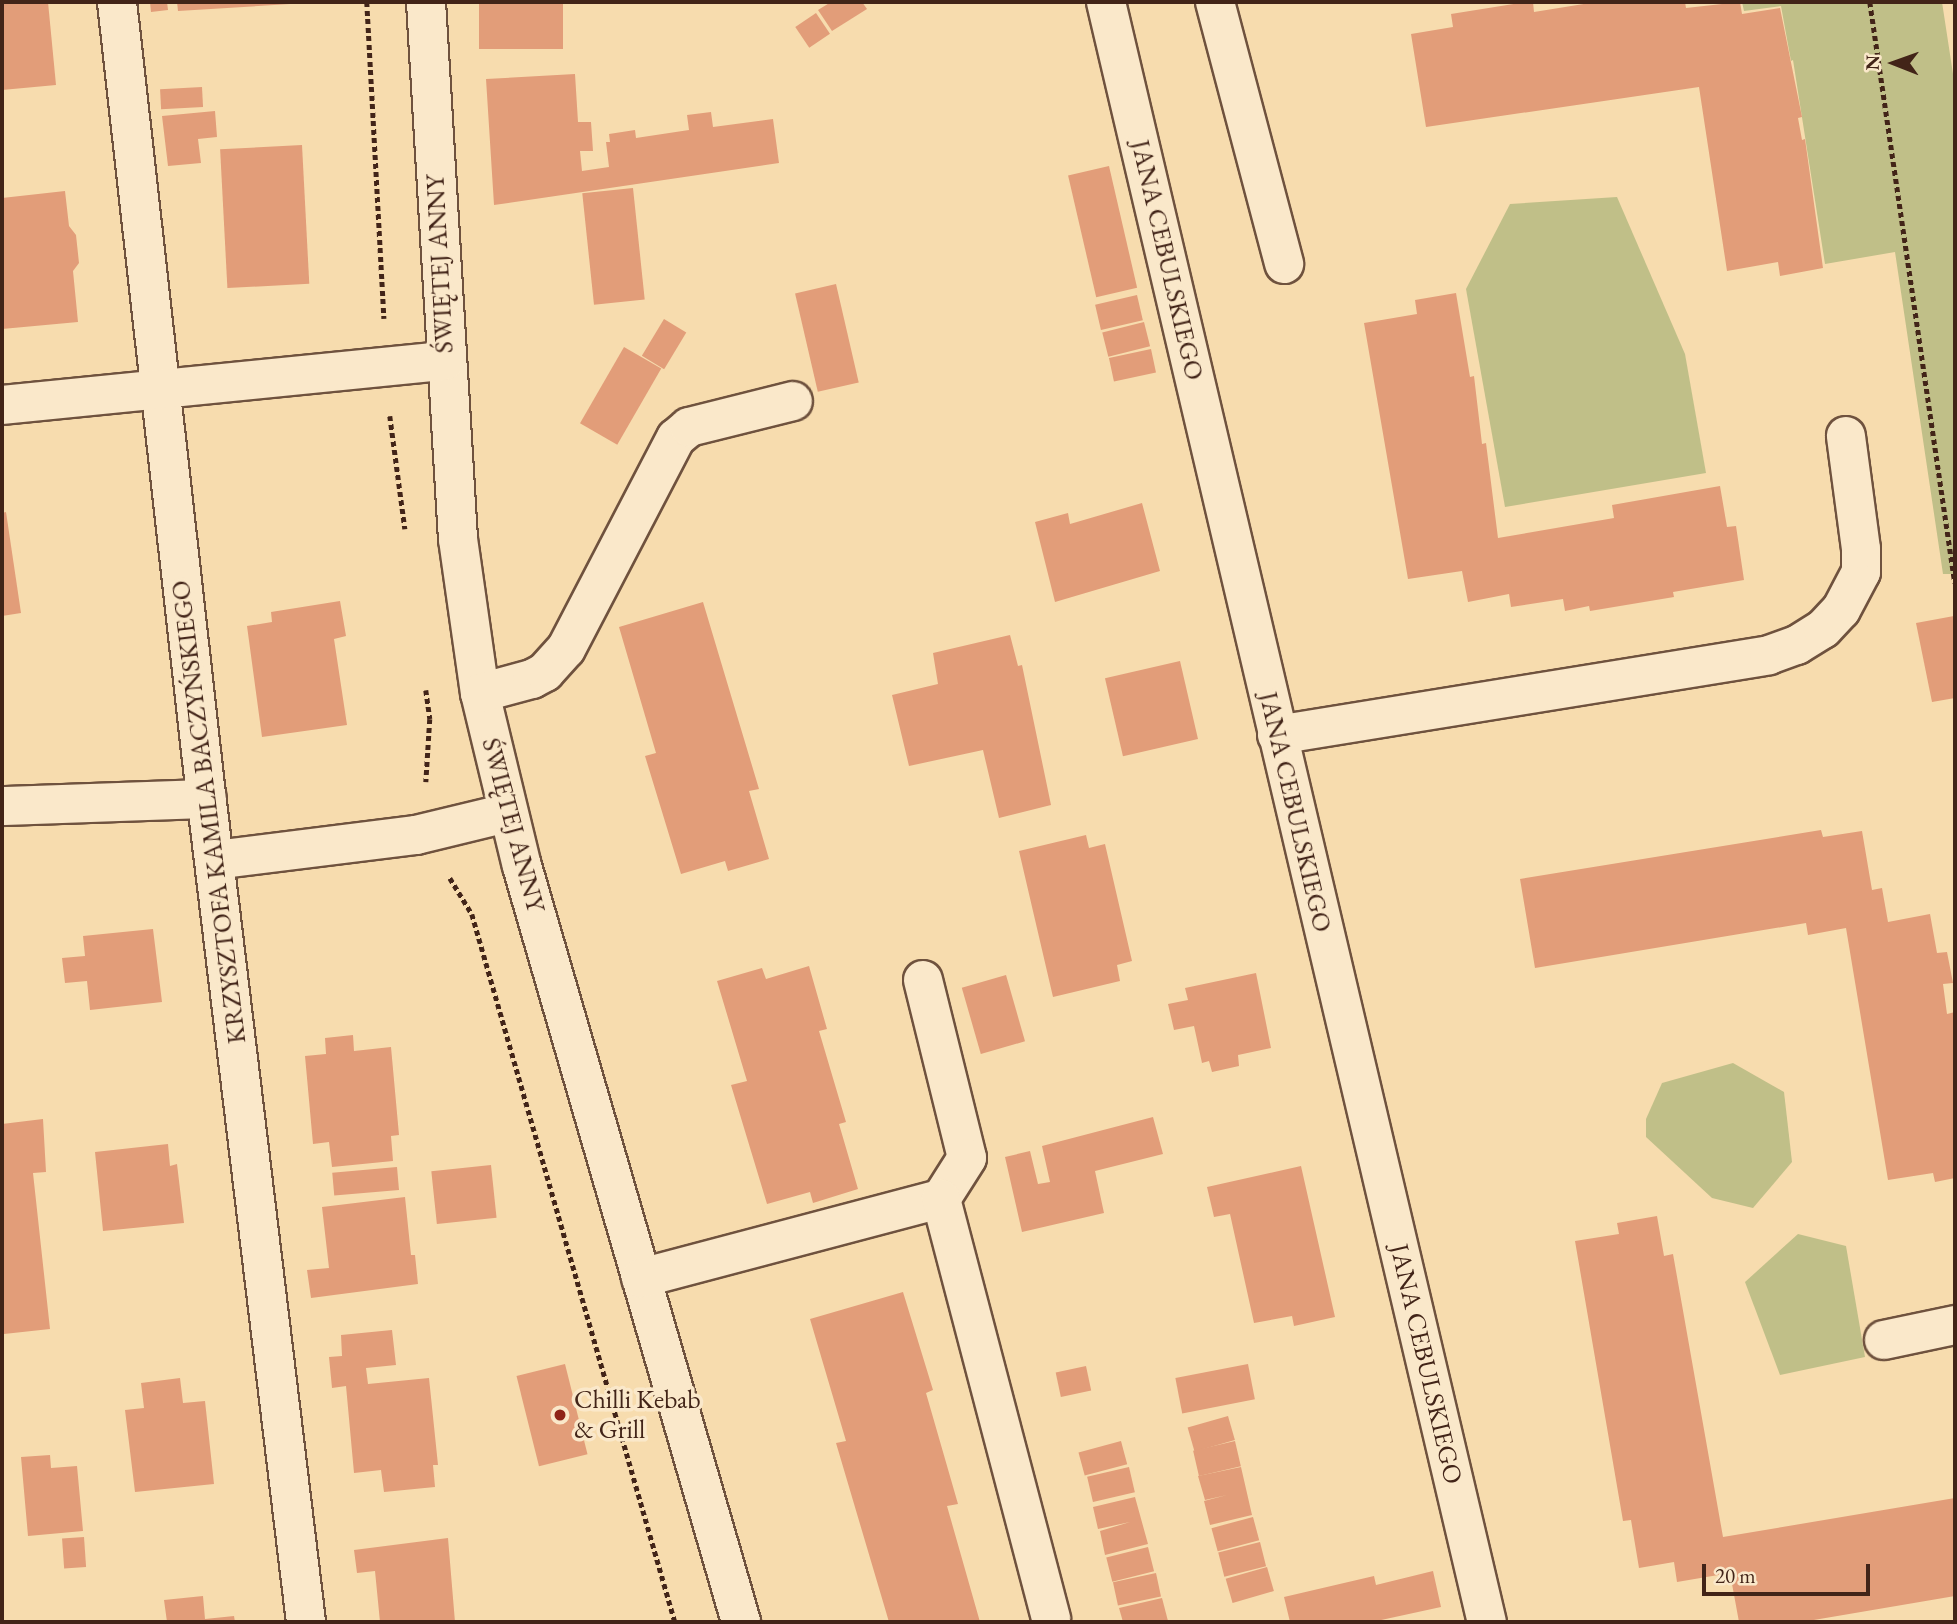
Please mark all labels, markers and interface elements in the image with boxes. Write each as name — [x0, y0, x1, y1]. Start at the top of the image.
north arrow — [1859, 28, 1929, 98]
text: N — [1860, 55, 1885, 71]
street label: JANA CEBULSKIEGO — [1124, 137, 1210, 383]
street label: ŚWIĘTEJ ANNY — [420, 174, 460, 354]
street label: KRZYSZTOFA KAMILA BACZYŃSKIEGO — [165, 579, 253, 1045]
street label: JANA CEBULSKIEGO — [1252, 689, 1338, 935]
street label: ŚWIĘTEJ ANNY — [475, 735, 551, 915]
street label: JANA CEBULSKIEGO — [1383, 1241, 1469, 1487]
place label: Chilli Kebab & Grill — [574, 1384, 701, 1446]
marker: Chilli Kebab & Grill — [552, 1407, 568, 1423]
scale bar — [1705, 1550, 1873, 1594]
text: 20 m — [1715, 1562, 1756, 1589]

